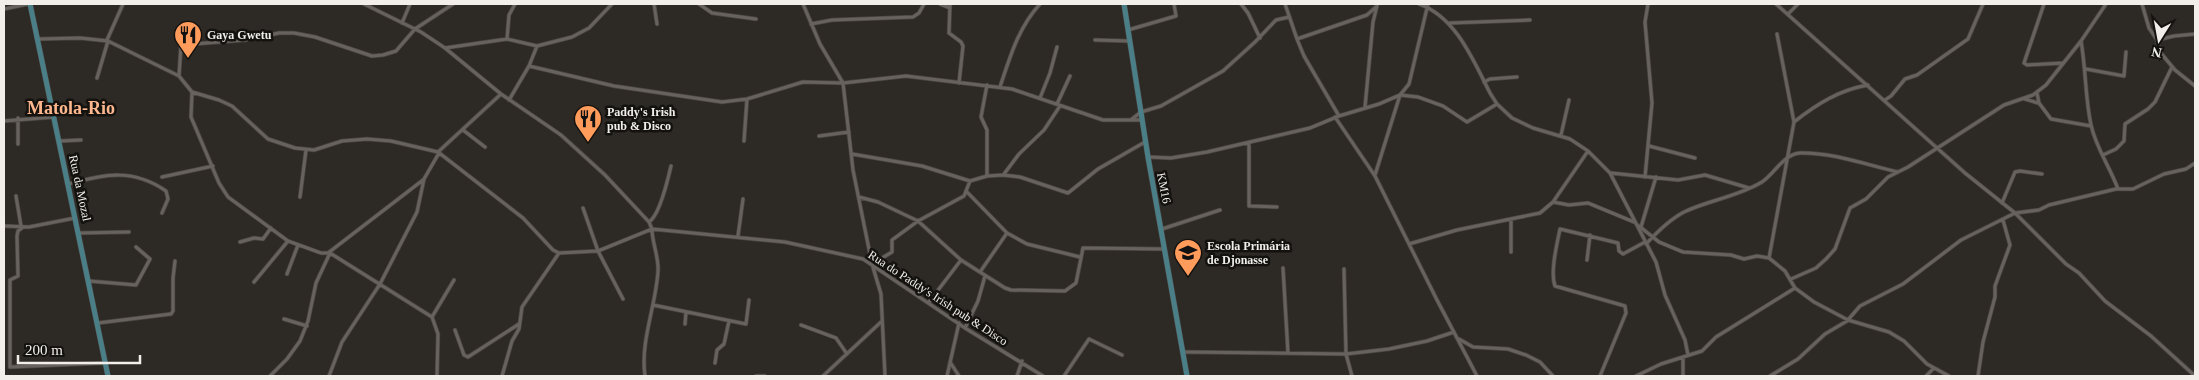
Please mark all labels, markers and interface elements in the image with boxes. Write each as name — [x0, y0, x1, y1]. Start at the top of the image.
north arrow — [2134, 15, 2184, 65]
restaurant icon: Gaya Gwetu — [173, 20, 203, 59]
place label: Gaya Gwetu — [207, 28, 272, 42]
text: N — [2150, 44, 2163, 61]
district label: Matola-Rio — [27, 98, 115, 118]
restaurant icon: Paddy's Irish pub & Disco — [573, 104, 603, 143]
place label: Paddy's Irish pub & Disco — [607, 105, 676, 133]
street label: Rua da Mozal — [66, 154, 94, 223]
street label: KM16 — [1154, 171, 1174, 205]
school or university icon: Escola Primária de Djonasse — [1173, 238, 1203, 277]
place label: Escola Primária de Djonasse — [1207, 239, 1290, 267]
street label: Rua do Paddy's Irish pub & Disco — [866, 248, 1010, 348]
scale bar — [18, 332, 140, 364]
text: 200 m — [25, 342, 63, 358]

